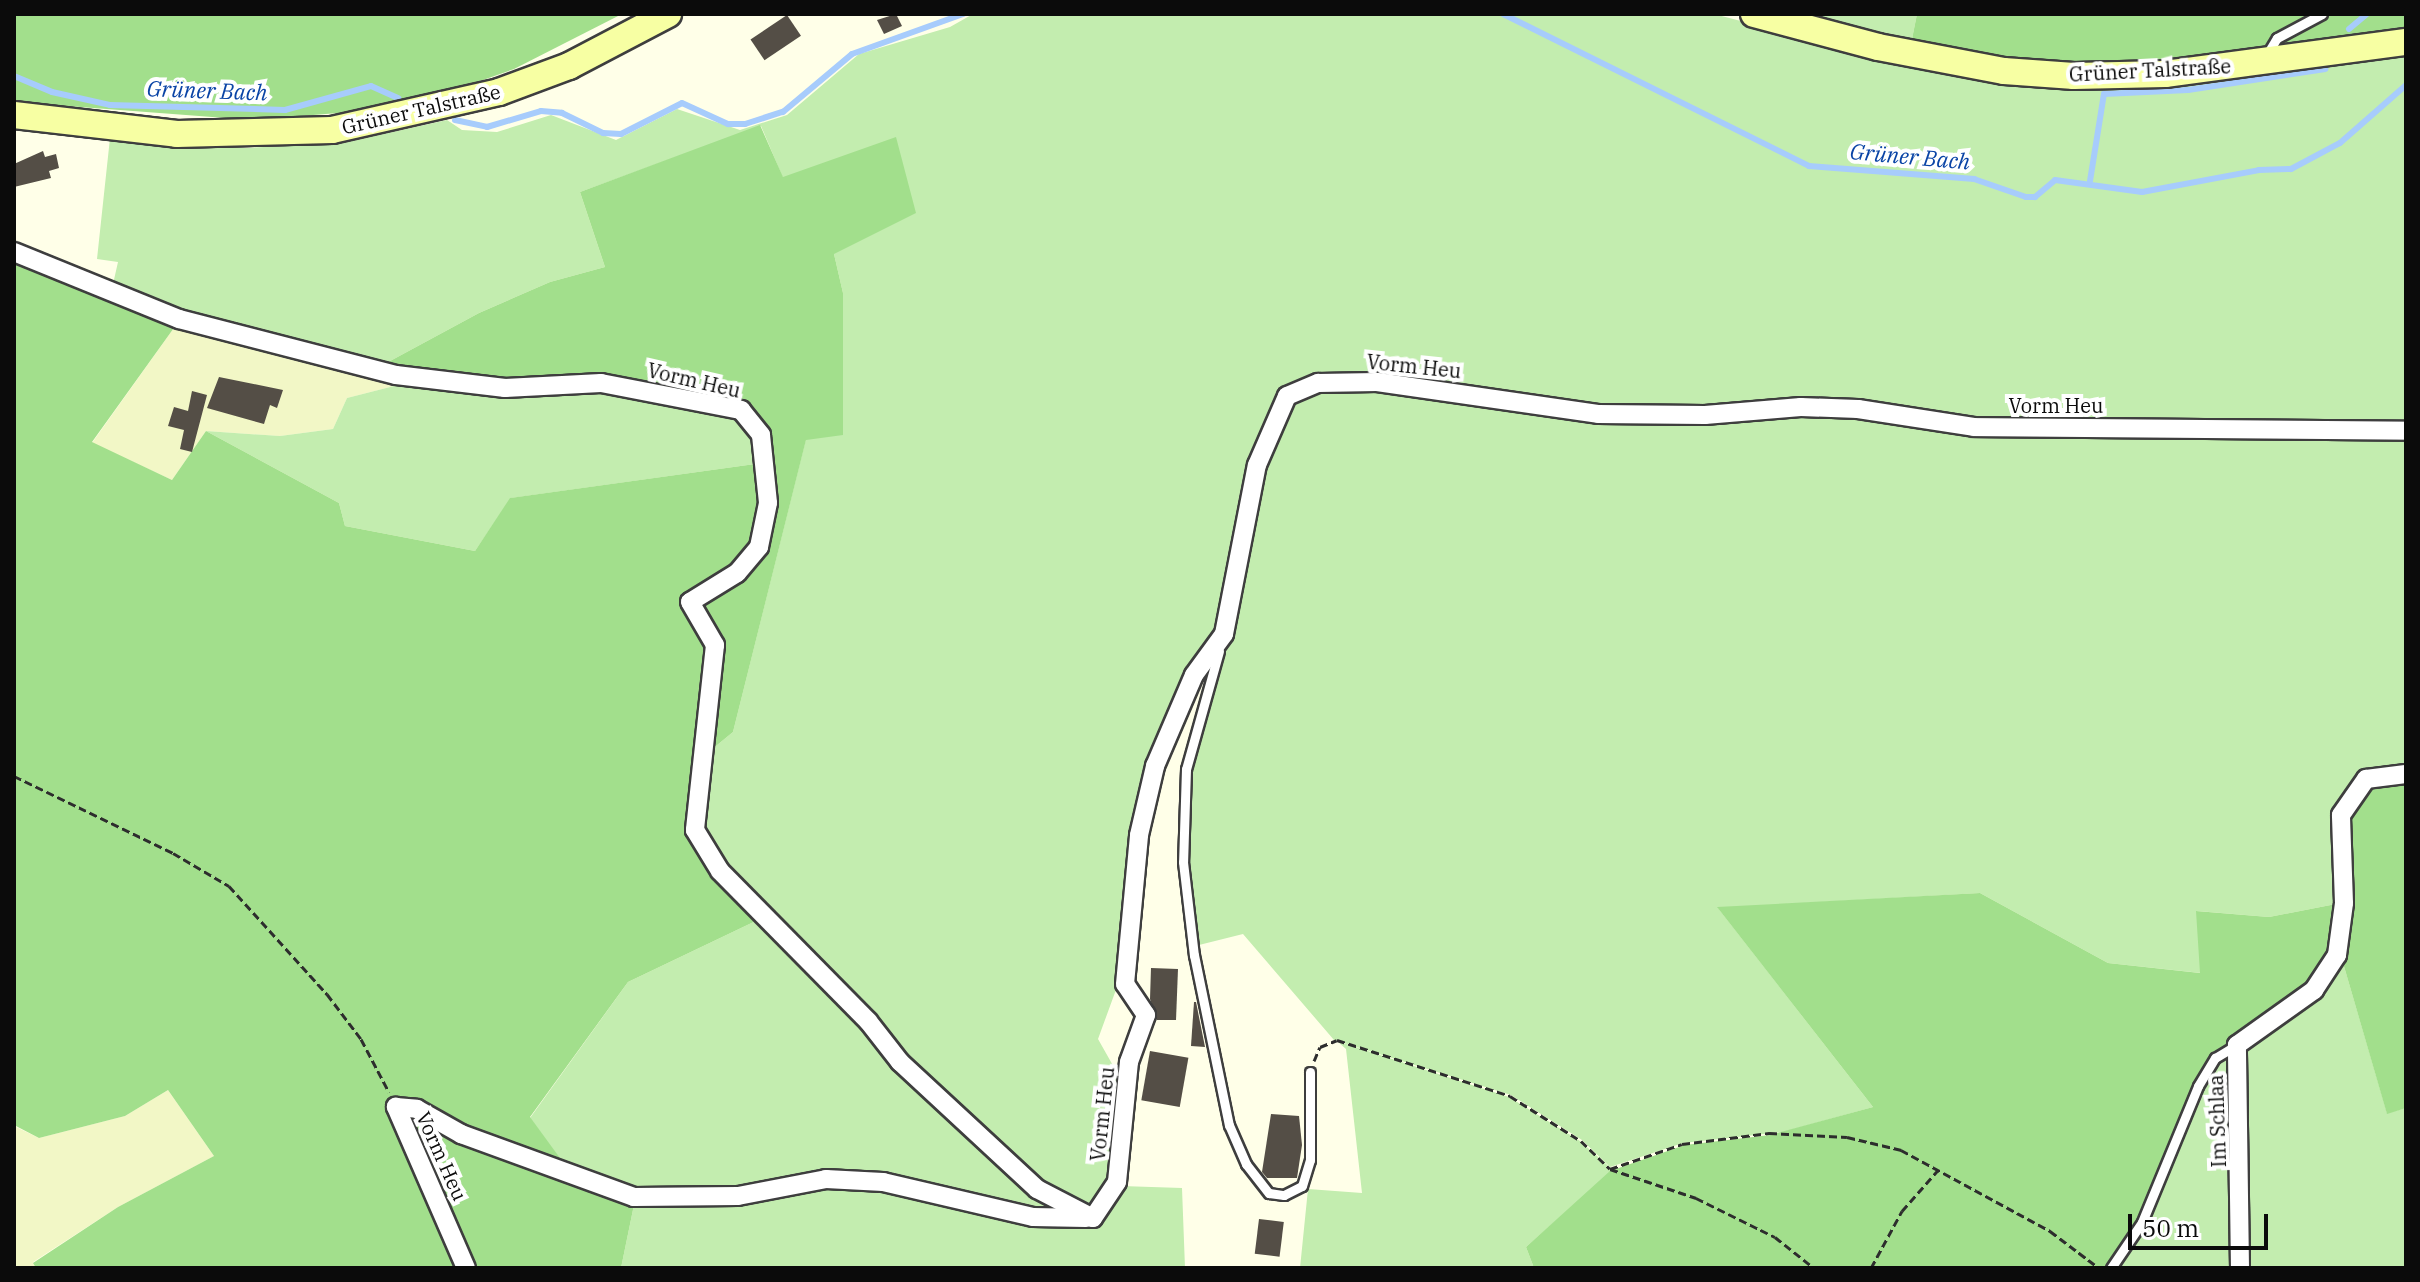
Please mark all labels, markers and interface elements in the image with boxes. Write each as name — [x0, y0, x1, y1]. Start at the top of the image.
street label: Grüner Talstraße — [2068, 54, 2232, 86]
water label: Grüner Bach — [146, 75, 268, 105]
street label: Grüner Talstraße — [339, 79, 503, 139]
water label: Grüner Bach — [1849, 138, 1971, 174]
street label: Vorm Heu — [1366, 349, 1462, 383]
street label: Vorm Heu — [645, 358, 743, 402]
street label: Vorm Heu — [2009, 393, 2103, 417]
street label: Vorm Heu — [1085, 1066, 1119, 1162]
street label: Im Schlaa — [2203, 1074, 2231, 1168]
street label: Vorm Heu — [412, 1108, 472, 1204]
scale bar — [2132, 1198, 2272, 1248]
text: 50 m — [2142, 1212, 2199, 1244]

